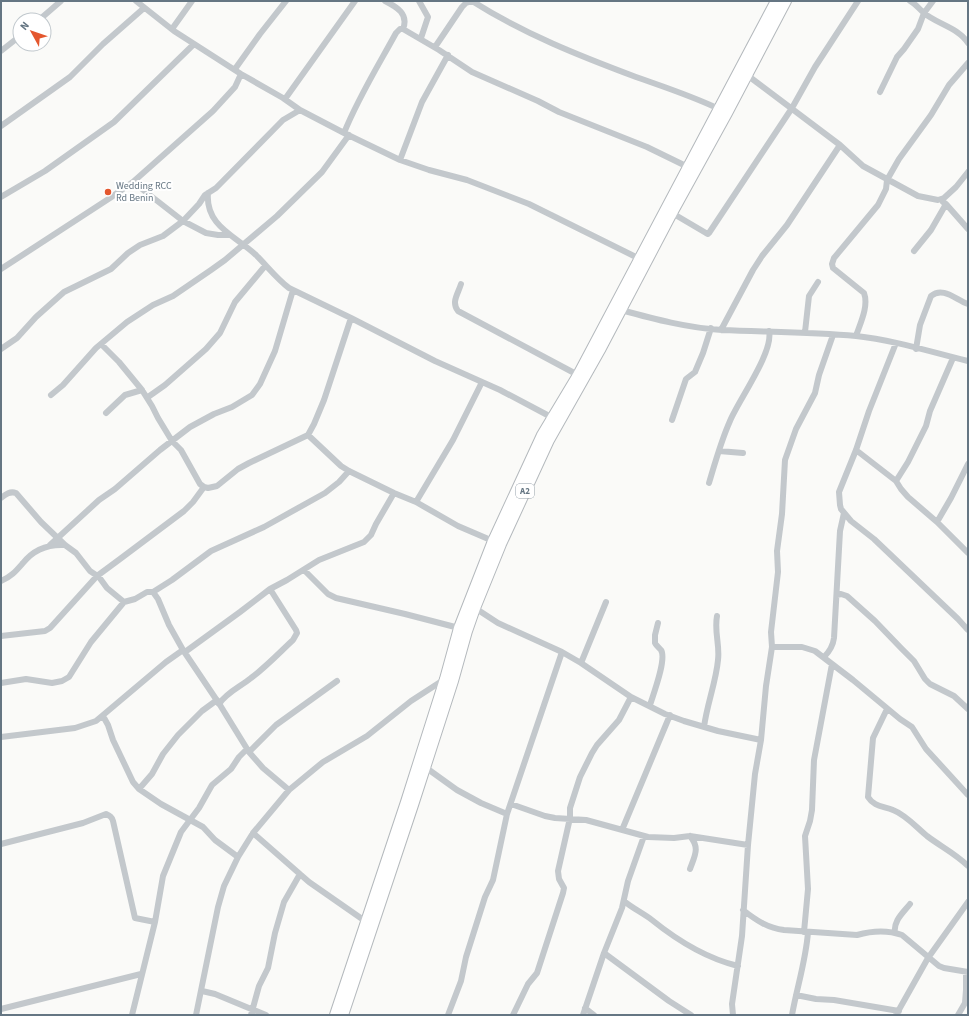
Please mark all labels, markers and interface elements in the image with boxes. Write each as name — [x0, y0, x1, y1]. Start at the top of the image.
north arrow — [12, 12, 52, 52]
text: N — [17, 18, 33, 34]
place label: Wedding RCC Rd Benin — [116, 179, 172, 205]
marker: Wedding RCC Rd Benin — [103, 187, 113, 197]
road number: A2 — [516, 484, 534, 498]

